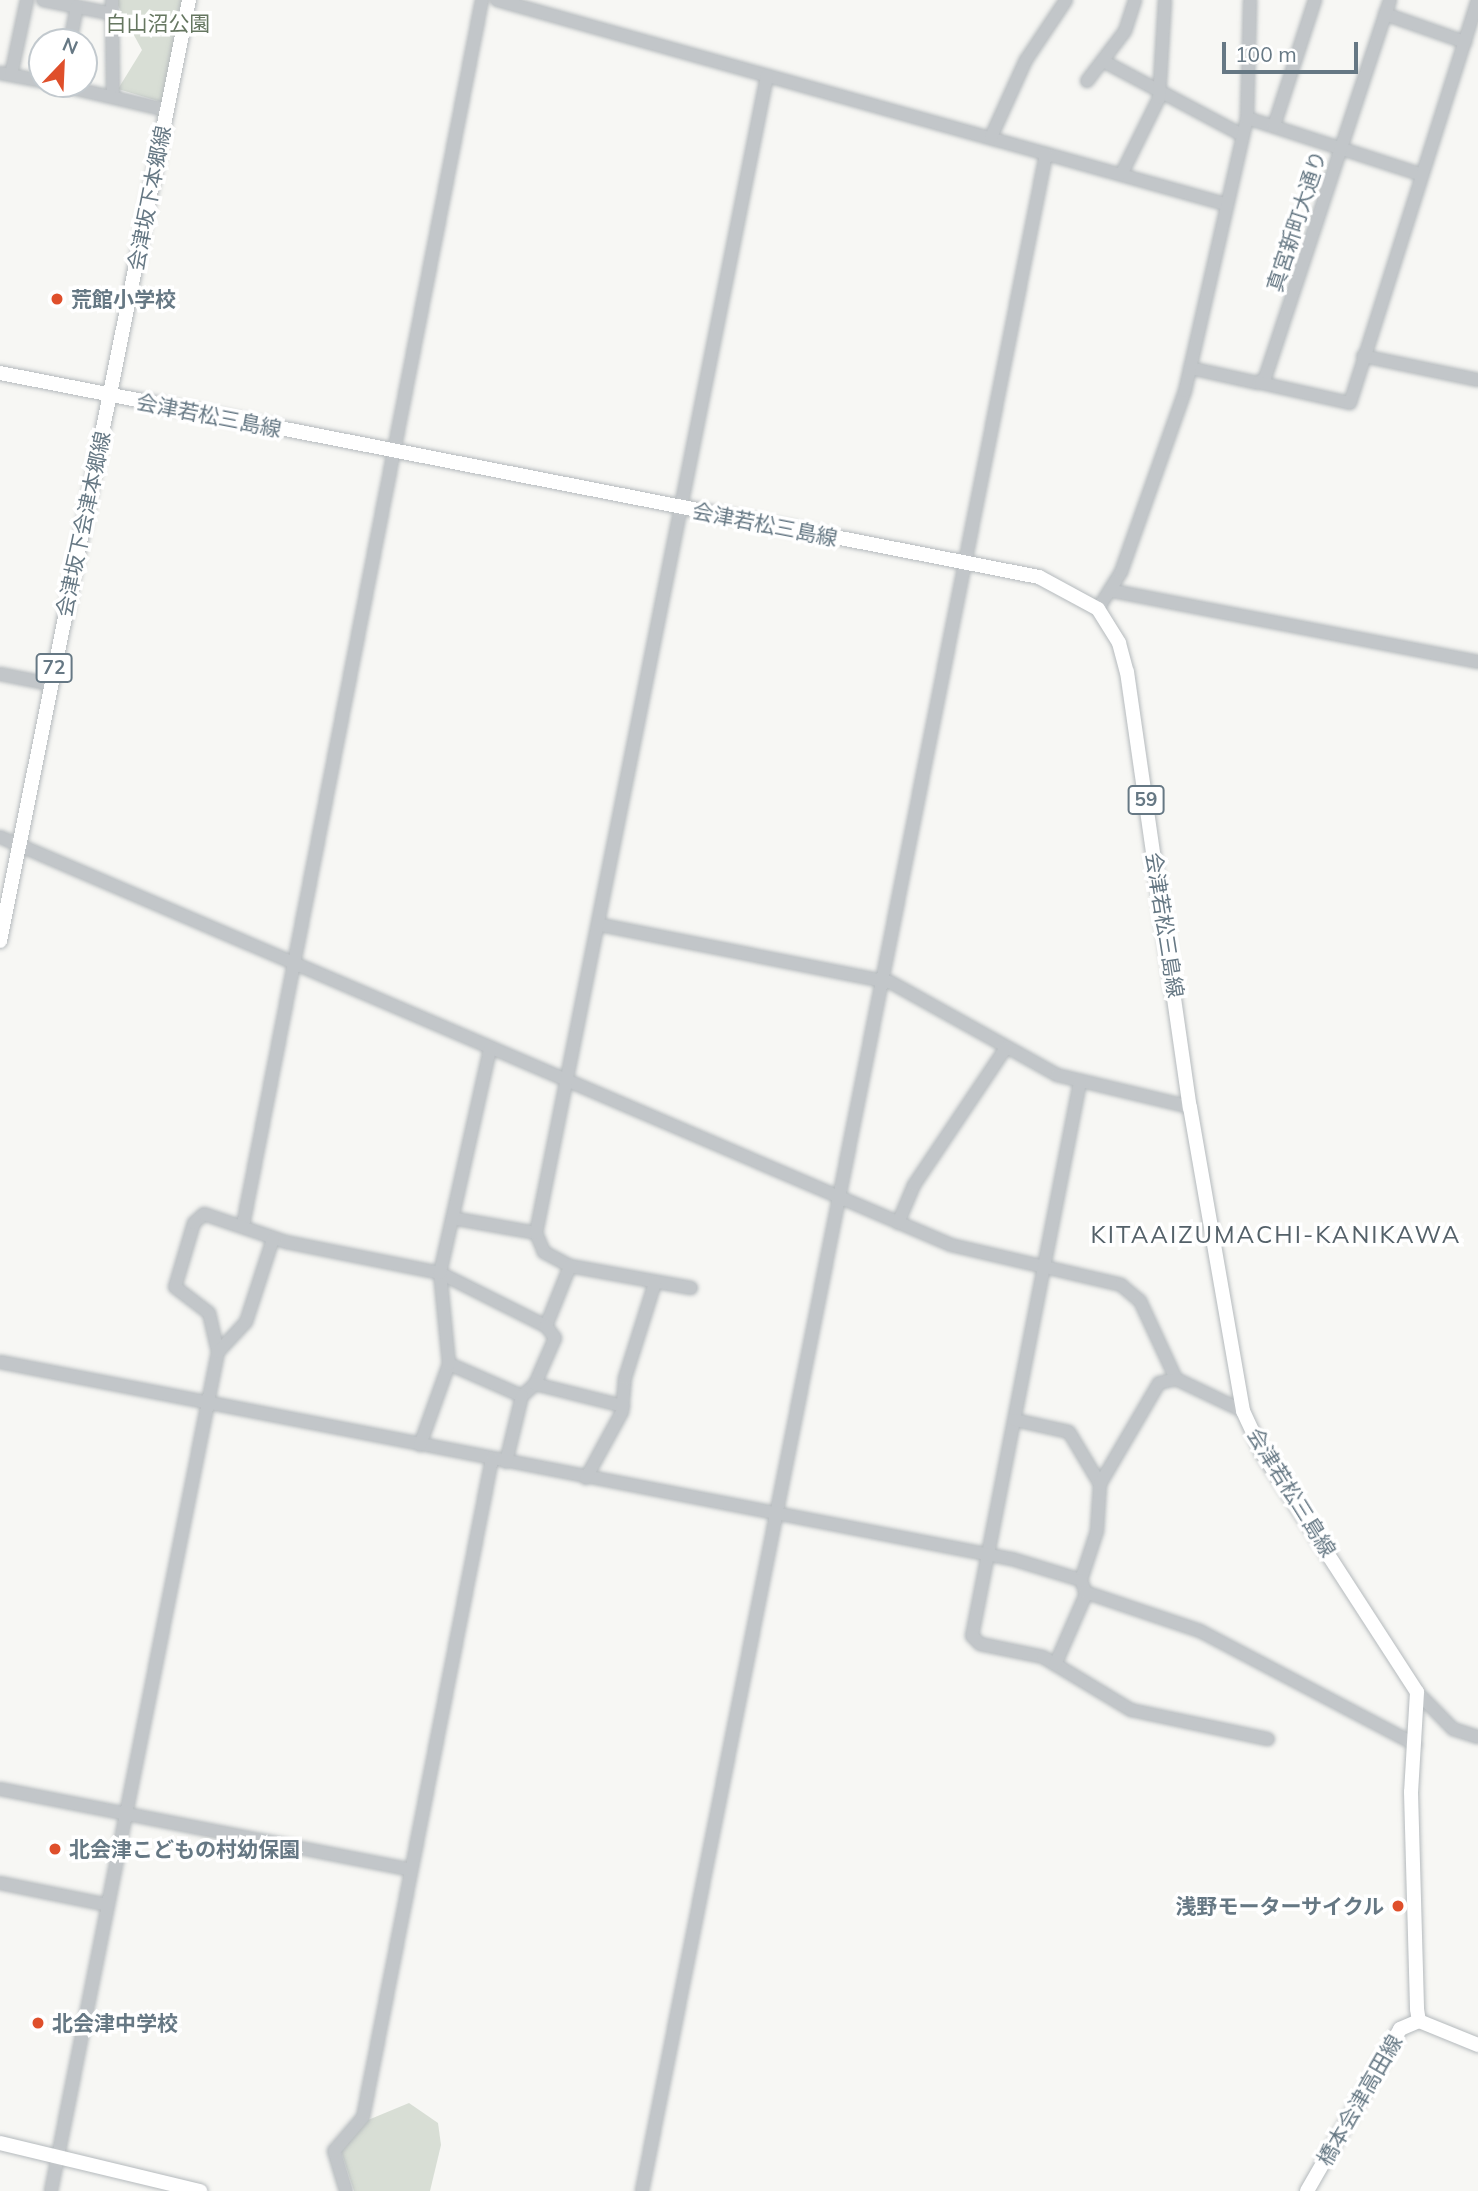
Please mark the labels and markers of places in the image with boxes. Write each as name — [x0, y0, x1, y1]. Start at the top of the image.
place label: 荒館小学校 — [71, 286, 176, 312]
marker: 荒館小学校 — [49, 291, 65, 307]
place label: 北会津こどもの村幼保園 — [69, 1836, 300, 1862]
marker: 北会津こどもの村幼保園 — [47, 1841, 63, 1857]
place label: 浅野モーターサイクル — [1174, 1893, 1384, 1919]
marker: 浅野モーターサイクル — [1390, 1898, 1406, 1914]
place label: 北会津中学校 — [52, 2010, 178, 2036]
marker: 北会津中学校 — [30, 2015, 46, 2031]

